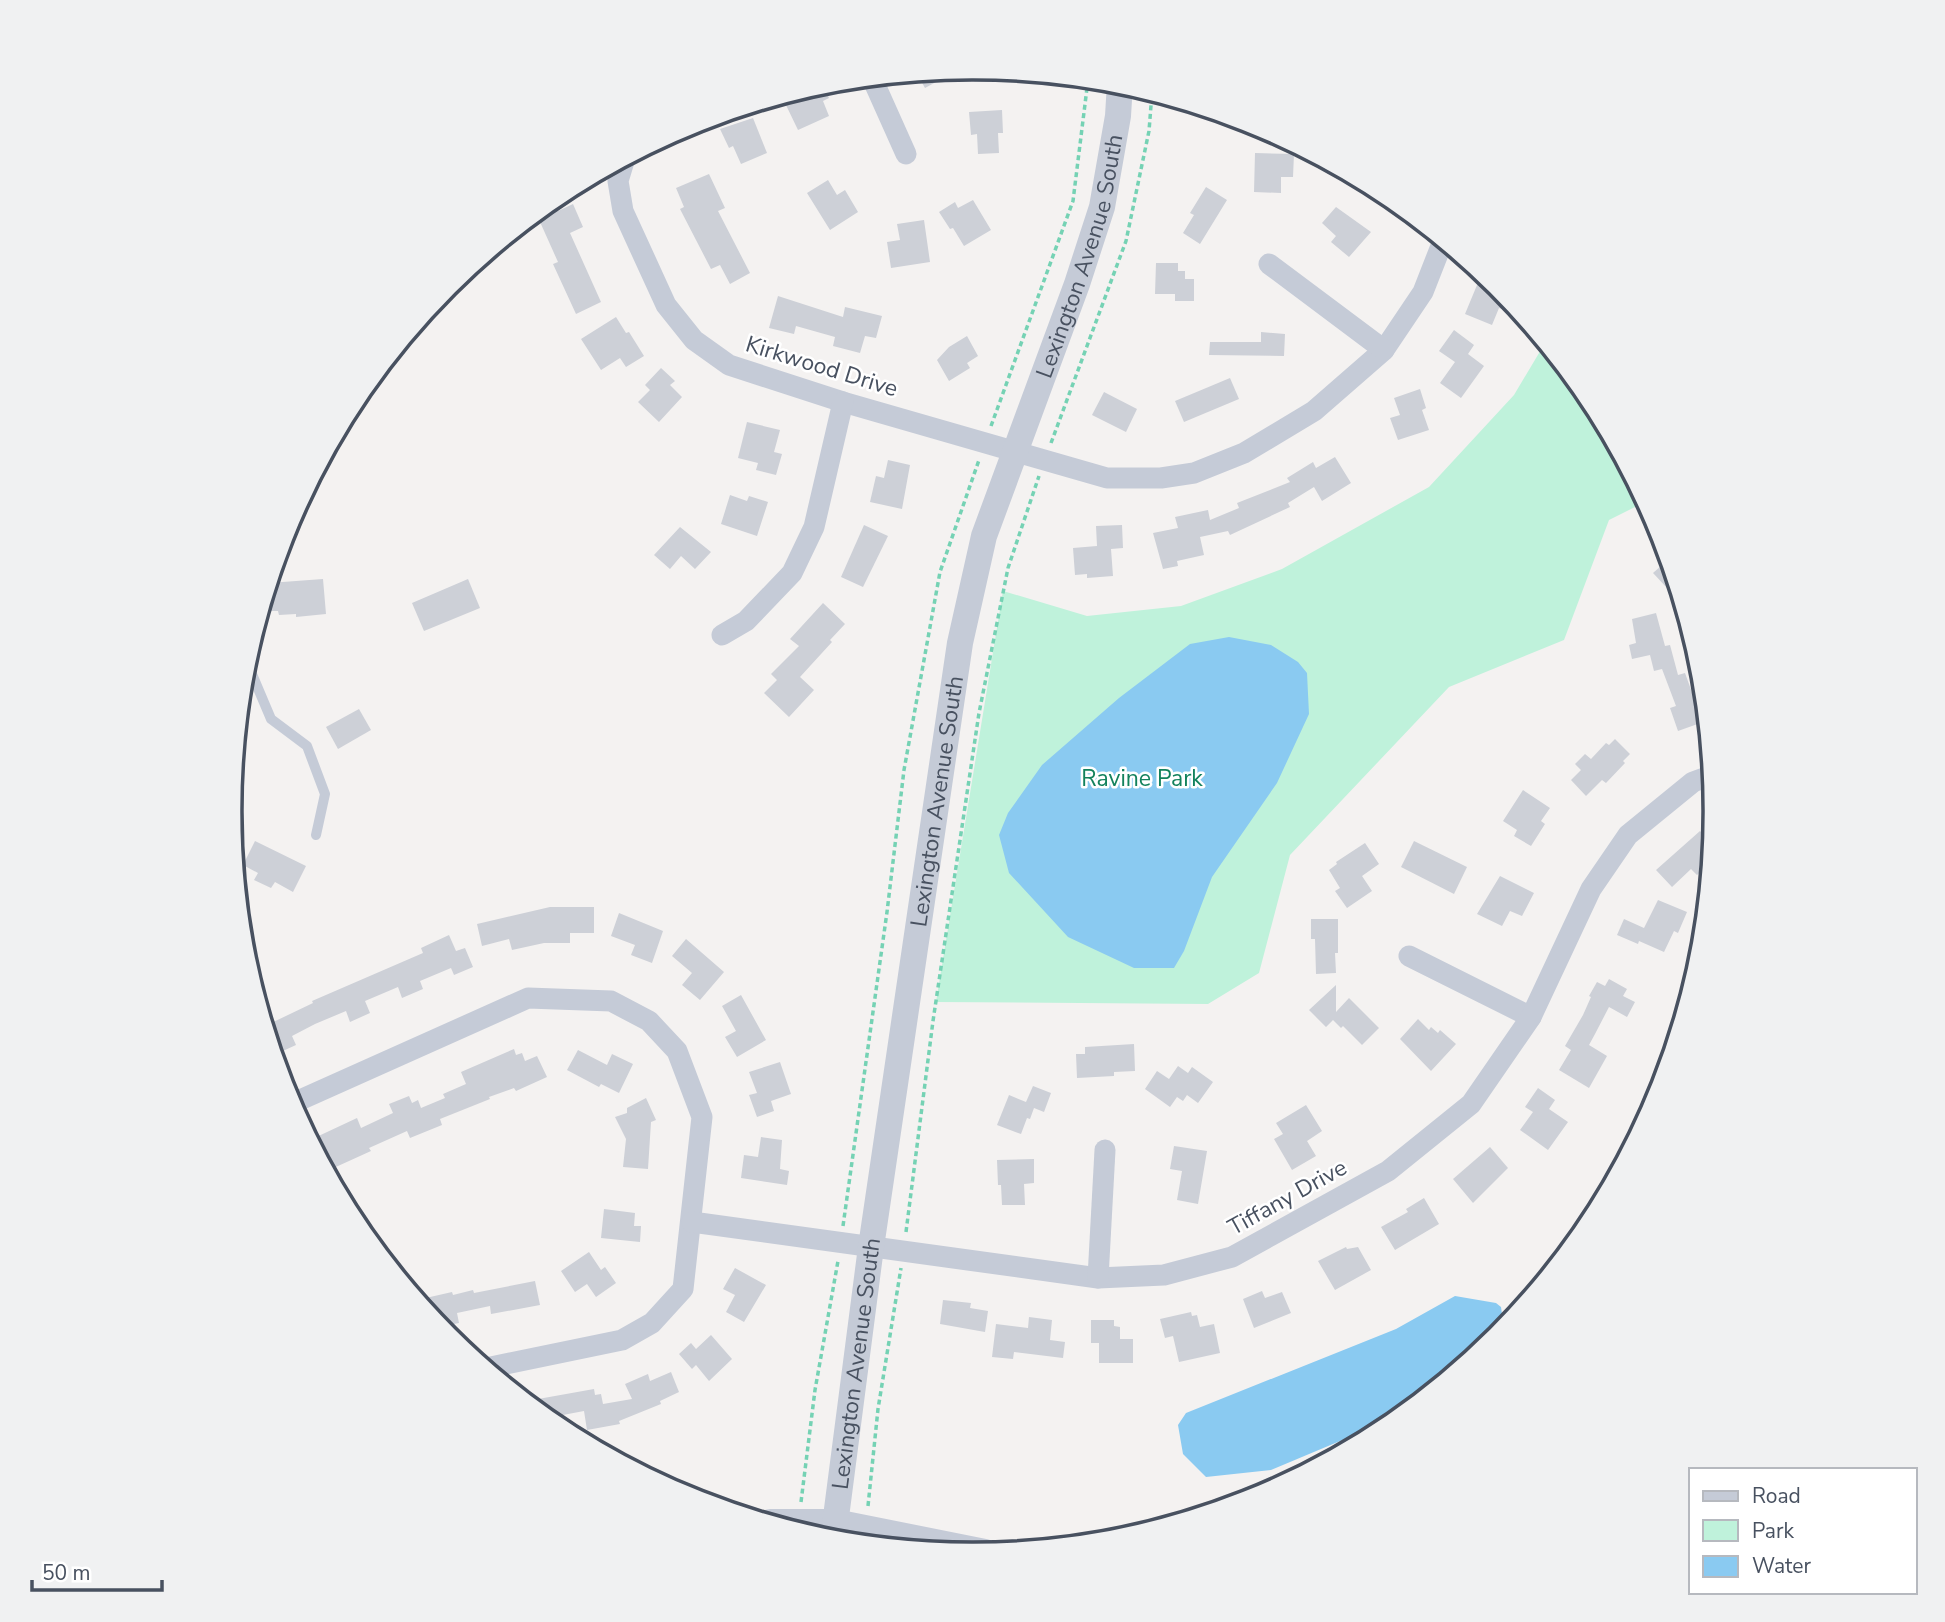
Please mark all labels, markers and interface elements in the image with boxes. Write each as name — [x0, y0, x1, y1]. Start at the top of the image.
street label: Lexington Avenue South — [1029, 132, 1130, 382]
street label: Kirkwood Drive — [742, 329, 902, 404]
street label: Lexington Avenue South — [903, 674, 971, 929]
park label: Ravine Park — [1081, 763, 1203, 794]
street label: Tiffany Drive — [1222, 1152, 1352, 1243]
street label: Lexington Avenue South — [825, 1236, 888, 1491]
legend — [1689, 1468, 1917, 1594]
text: Road — [1752, 1482, 1801, 1510]
text: Park — [1752, 1517, 1794, 1545]
scale bar — [32, 1548, 161, 1592]
text: Water — [1752, 1552, 1811, 1580]
text: 50 m — [42, 1559, 91, 1587]

